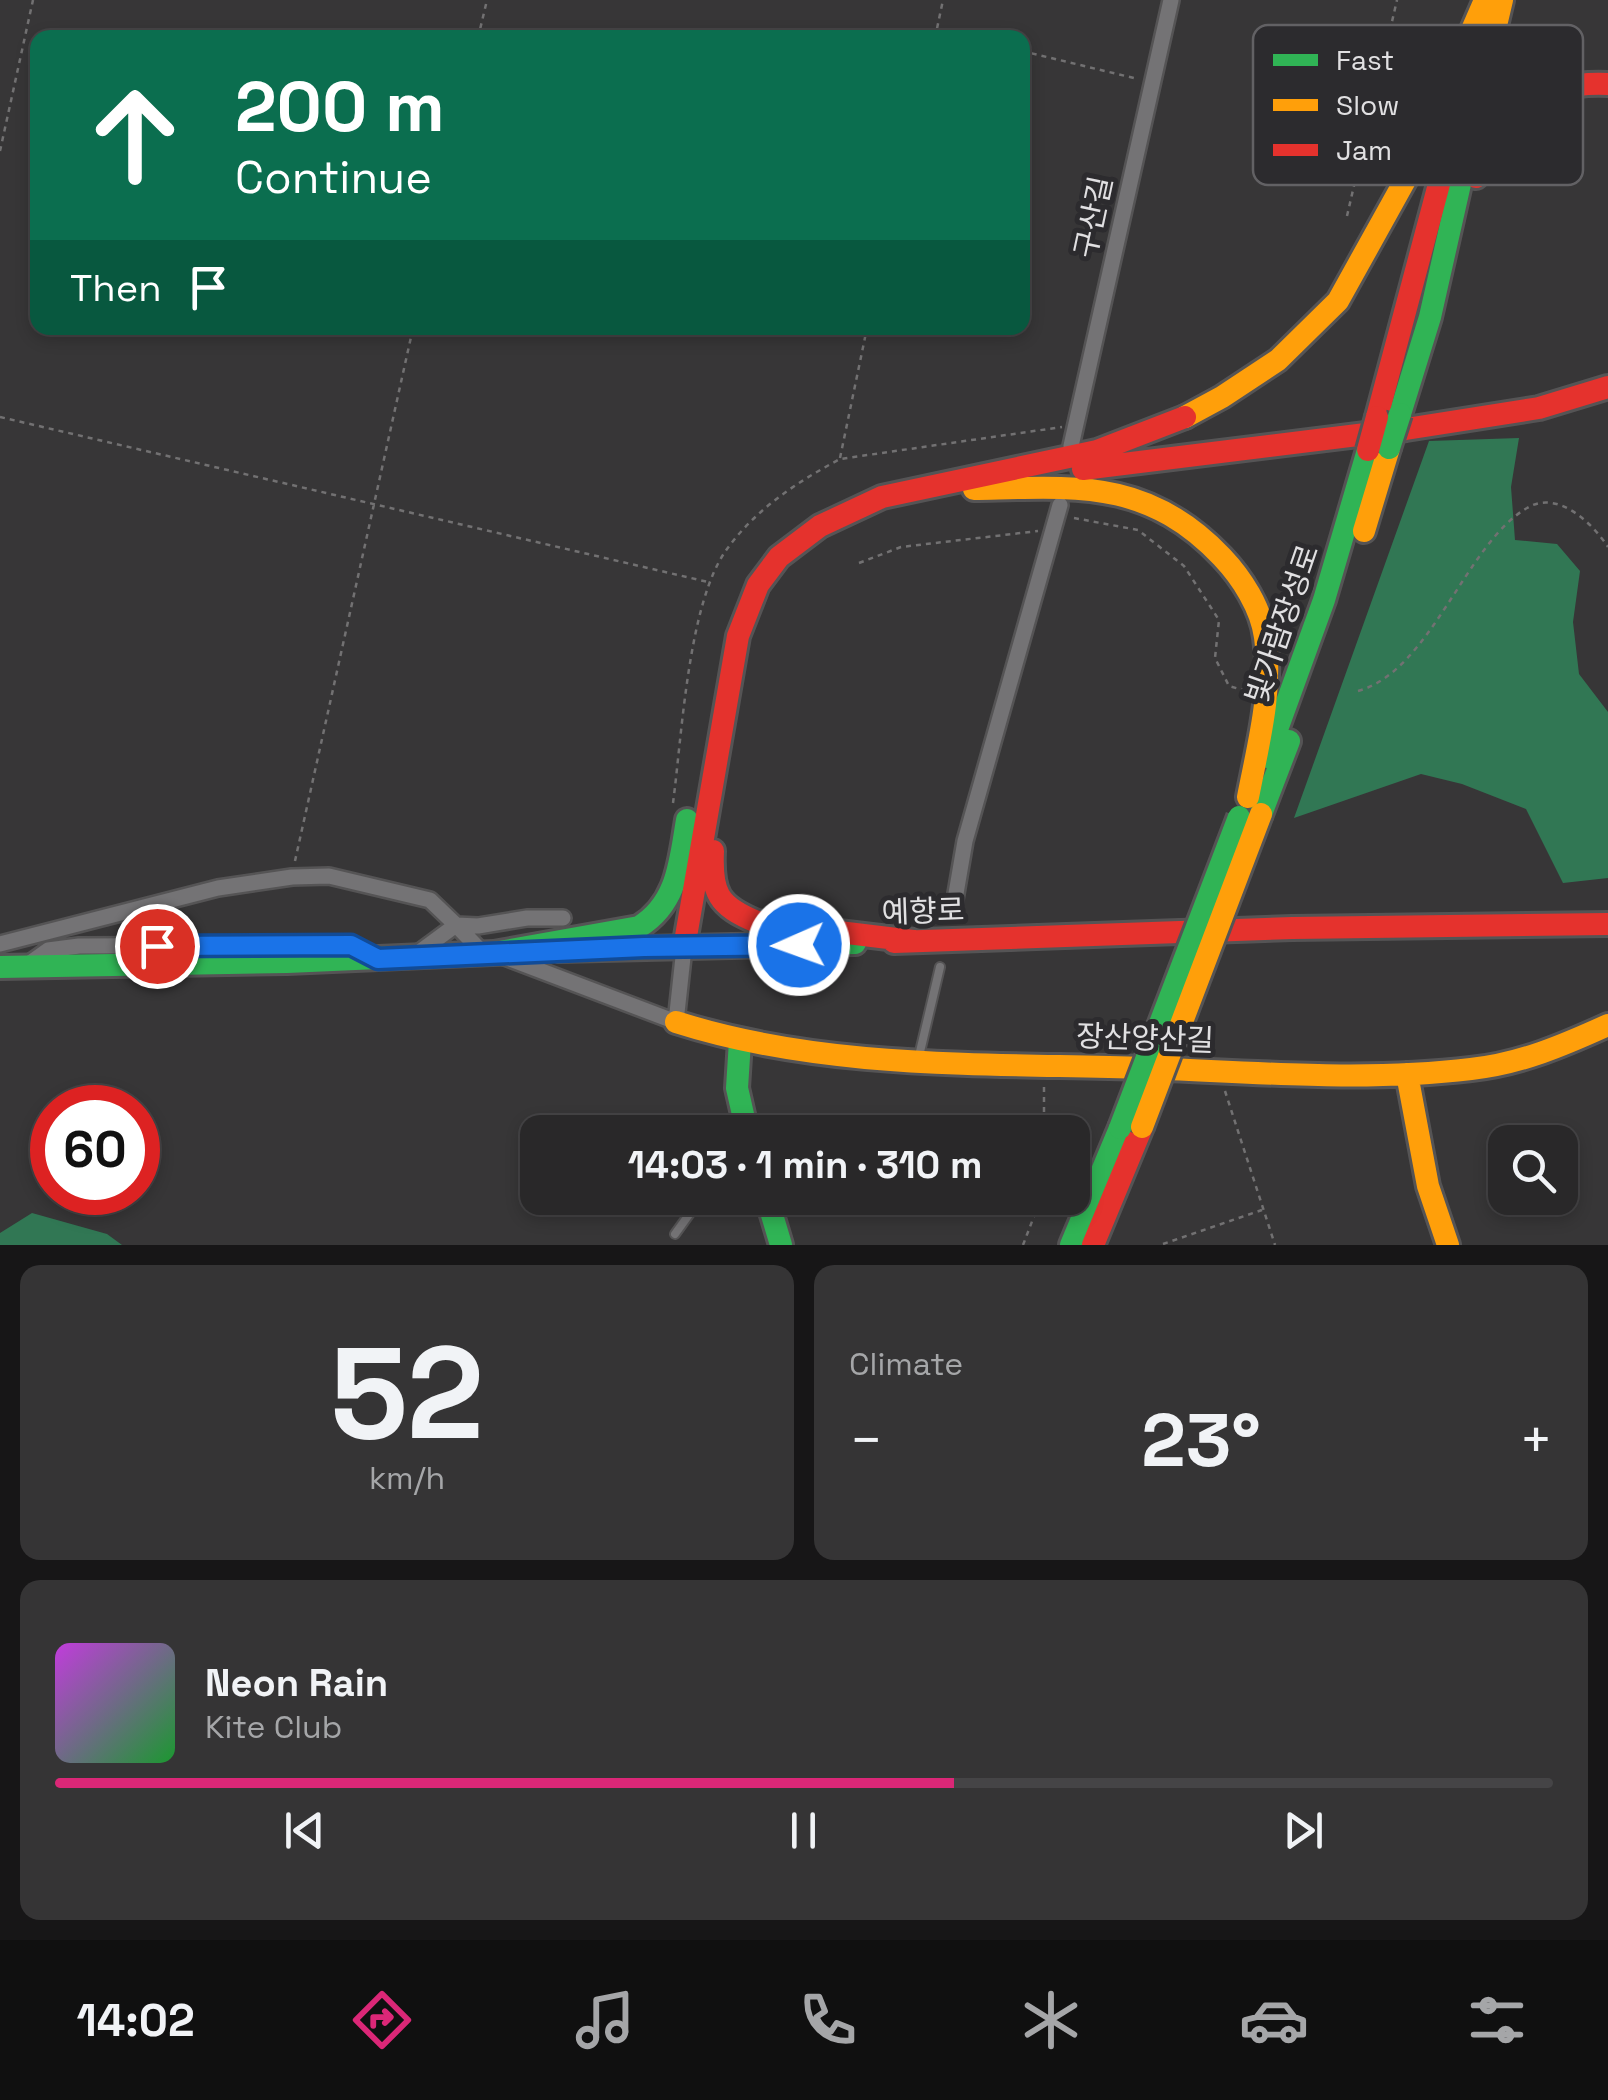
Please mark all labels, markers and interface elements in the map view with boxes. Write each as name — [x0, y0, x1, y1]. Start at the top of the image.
legend — [1253, 25, 1583, 185]
text: Fast — [1336, 42, 1394, 78]
text: 200 m — [235, 62, 445, 151]
icon: ahead — [70, 70, 200, 200]
text: Slow — [1336, 87, 1399, 123]
text: Jam — [1336, 132, 1392, 168]
text: Continue — [235, 149, 432, 206]
street label: 구산길 — [1065, 172, 1121, 262]
icon: arrive — [181, 260, 236, 315]
text: Then — [70, 264, 161, 312]
street label: 빛가람장성로 — [1237, 539, 1327, 709]
street label: 예향로 — [881, 890, 965, 932]
position arrow — [747, 893, 851, 997]
pin — [115, 904, 200, 989]
icon: arrive — [130, 919, 185, 974]
street label: 장산양산길 — [1075, 1016, 1215, 1060]
speed limit sign: 60 — [30, 1085, 160, 1215]
map controls — [1488, 1125, 1578, 1215]
button: search — [1488, 1125, 1578, 1215]
text: 14:03 · 1 min · 310 m — [628, 1141, 982, 1189]
text: 52 — [330, 1310, 484, 1476]
text: Climate — [849, 1344, 963, 1384]
text: 23° — [1141, 1392, 1261, 1488]
text: − — [849, 1405, 883, 1475]
text: + — [1519, 1405, 1553, 1475]
text: km/h — [369, 1458, 445, 1498]
text: Neon Rain — [205, 1659, 388, 1707]
text: Kite Club — [205, 1707, 342, 1747]
icon: previous — [277, 1803, 332, 1858]
icon: pause — [776, 1803, 831, 1858]
icon: next — [1276, 1803, 1331, 1858]
icon: directions — [347, 1985, 417, 2055]
icon: music — [570, 1985, 640, 2055]
icon: phone — [793, 1985, 863, 2055]
icon: climate — [1016, 1985, 1086, 2055]
icon: car — [1239, 1985, 1309, 2055]
icon: filters — [1462, 1985, 1532, 2055]
text: 14:02 — [76, 1992, 195, 2049]

